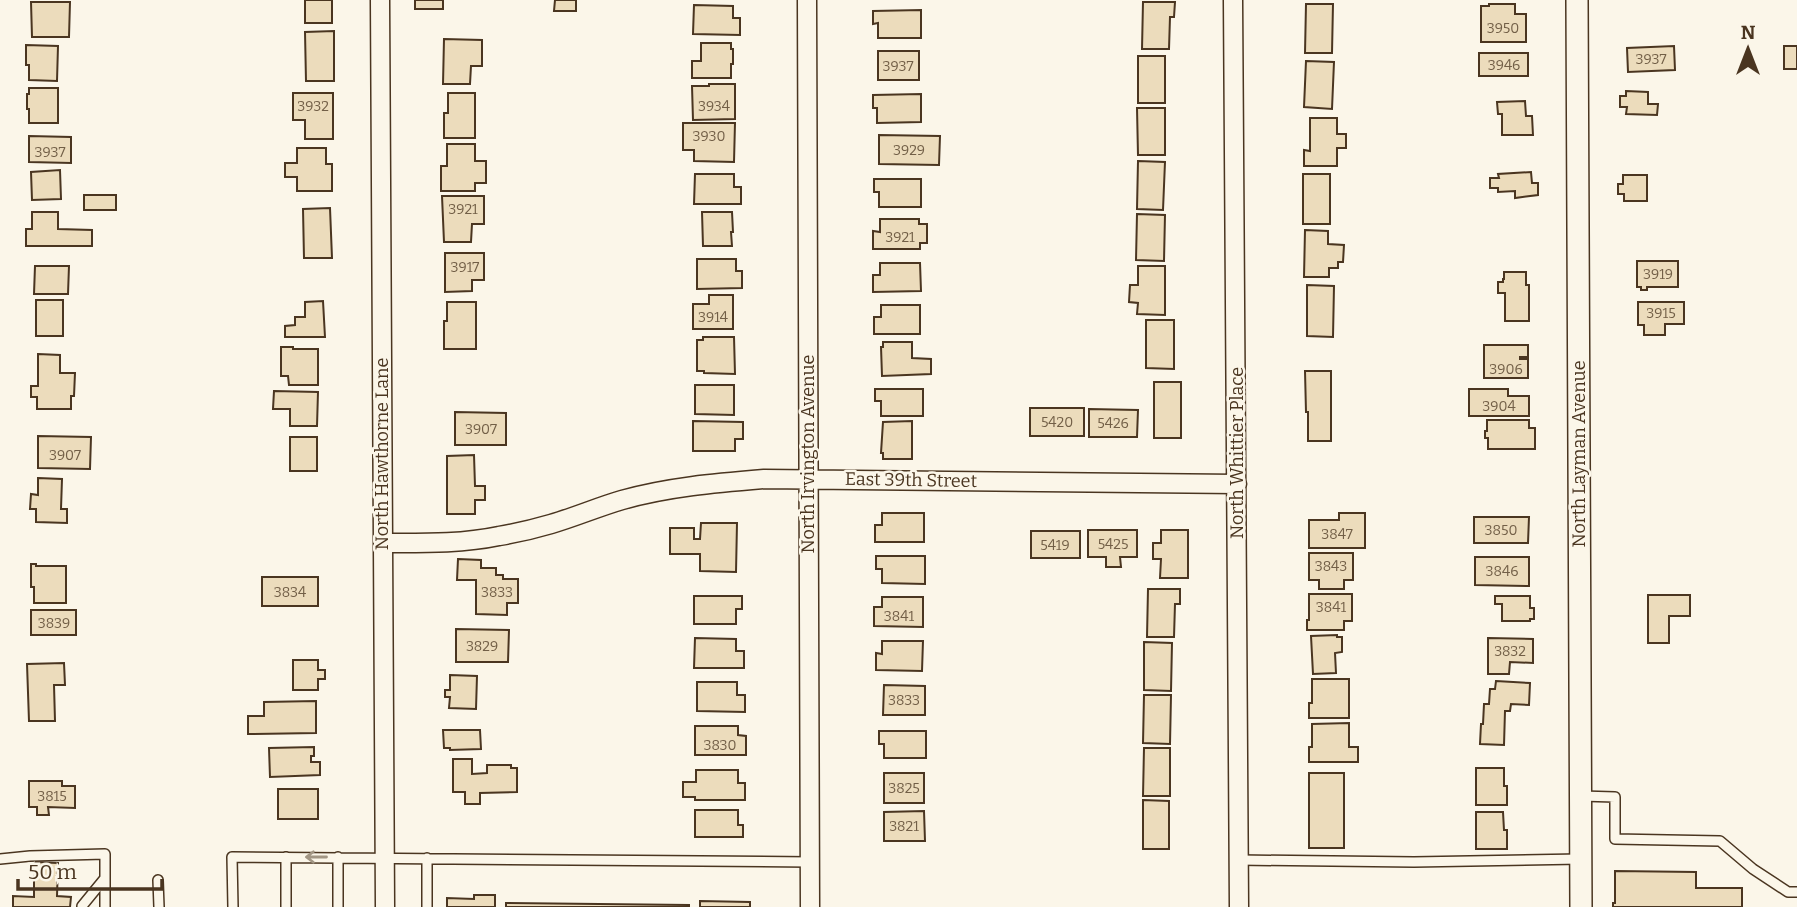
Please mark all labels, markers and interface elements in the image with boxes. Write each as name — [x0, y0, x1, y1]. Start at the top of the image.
north arrow — [1713, 14, 1783, 84]
house number: 3950 — [1487, 20, 1519, 37]
text: N — [1741, 21, 1756, 44]
house number: 3937 — [1636, 51, 1666, 68]
house number: 3946 — [1488, 57, 1520, 74]
house number: 3937 — [883, 58, 913, 75]
house number: 3932 — [297, 98, 329, 115]
house number: 3934 — [698, 98, 730, 115]
house number: 3930 — [693, 128, 725, 145]
house number: 3929 — [893, 142, 925, 159]
house number: 3937 — [35, 144, 65, 161]
house number: 3921 — [448, 201, 478, 218]
house number: 3921 — [885, 229, 915, 246]
house number: 3917 — [451, 259, 479, 276]
house number: 3919 — [1643, 266, 1673, 283]
house number: 3915 — [1646, 305, 1676, 322]
house number: 3914 — [698, 309, 728, 326]
street label: North Irvington Avenue — [797, 355, 819, 553]
street label: North Hawthorne Lane — [371, 358, 393, 550]
street label: North Layman Avenue — [1568, 360, 1590, 548]
house number: 3906 — [1489, 361, 1523, 378]
street label: North Whittier Place — [1226, 367, 1248, 539]
house number: 3904 — [1482, 398, 1516, 415]
house number: 5420 — [1041, 414, 1073, 431]
house number: 5426 — [1097, 415, 1129, 432]
house number: 3907 — [465, 421, 497, 438]
house number: 3907 — [49, 447, 81, 464]
street label: East 39th Street — [845, 468, 978, 492]
house number: 3850 — [1485, 522, 1517, 539]
house number: 3847 — [1321, 526, 1353, 543]
house number: 5425 — [1098, 536, 1128, 553]
house number: 5419 — [1040, 537, 1070, 554]
house number: 3843 — [1315, 558, 1347, 575]
house number: 3846 — [1486, 563, 1518, 580]
house number: 3834 — [274, 584, 306, 601]
house number: 3833 — [481, 584, 513, 601]
house number: 3841 — [1316, 599, 1346, 616]
house number: 3841 — [884, 608, 914, 625]
house number: 3839 — [38, 615, 70, 632]
house number: 3829 — [466, 638, 498, 655]
house number: 3832 — [1494, 643, 1526, 660]
house number: 3833 — [888, 692, 920, 709]
house number: 3830 — [703, 737, 737, 754]
house number: 3825 — [888, 780, 920, 797]
house number: 3815 — [37, 788, 67, 805]
house number: 3821 — [889, 818, 919, 835]
scale bar — [18, 848, 161, 892]
one-way arrow — [305, 850, 328, 864]
text: 50 m — [28, 859, 77, 885]

